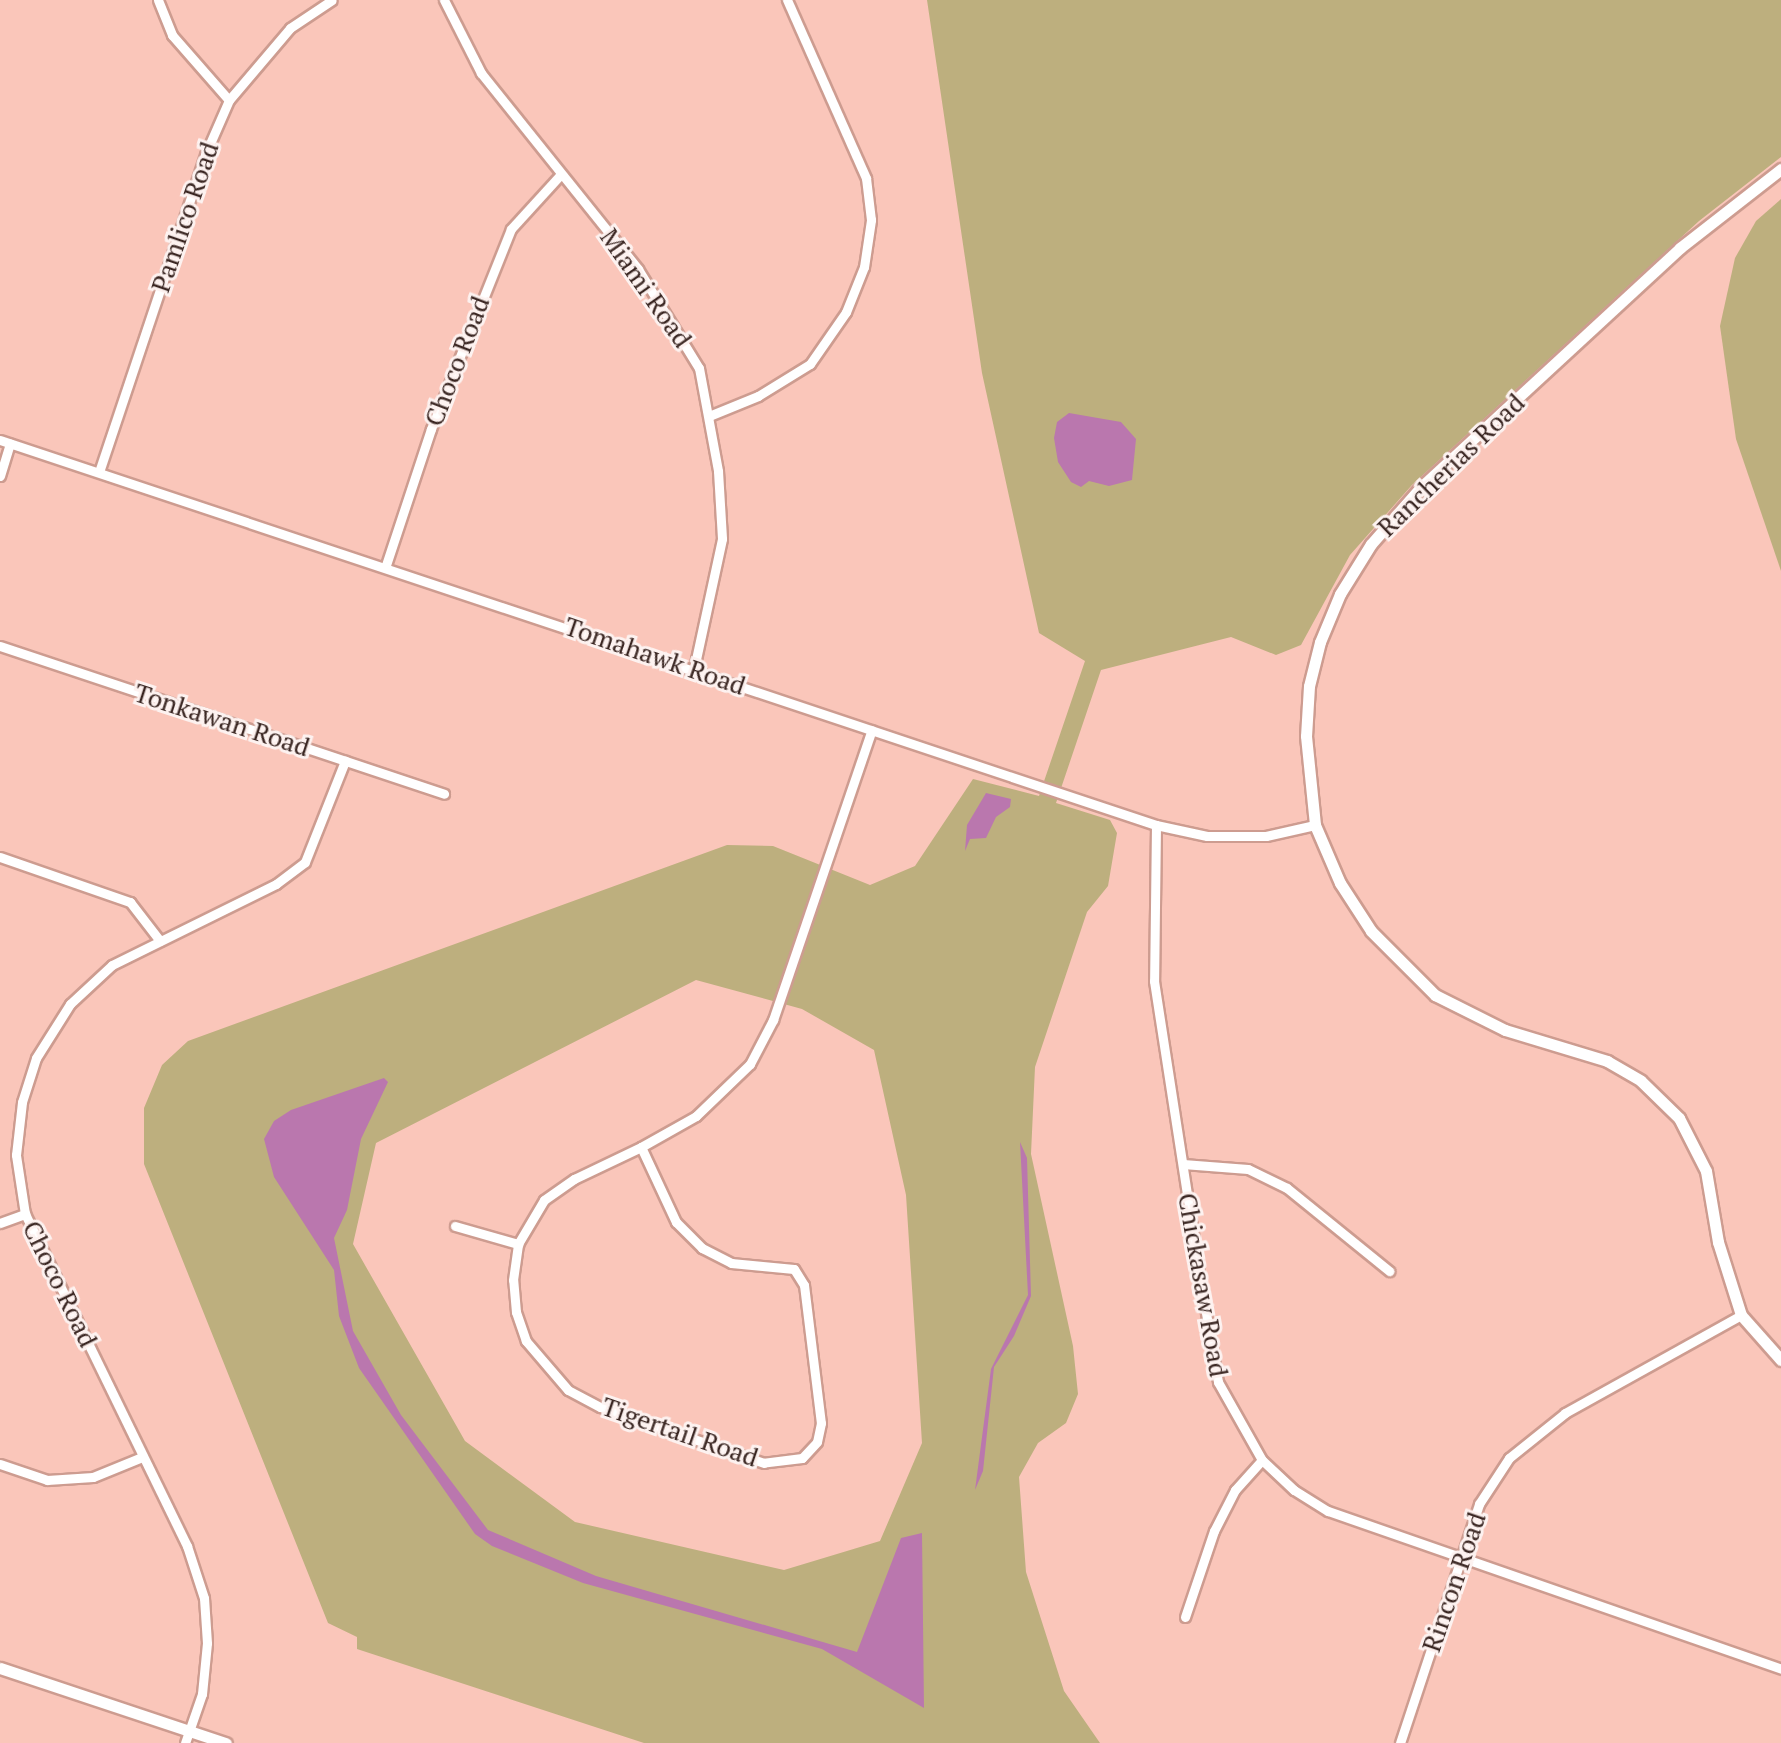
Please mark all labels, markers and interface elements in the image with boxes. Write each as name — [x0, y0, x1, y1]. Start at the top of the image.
street label: Pamlico Road — [145, 138, 225, 296]
street label: Miami Road — [594, 222, 698, 354]
street label: Choco Road — [418, 292, 496, 430]
street label: Rancherias Road — [1371, 387, 1531, 543]
street label: Tomahawk Road — [560, 610, 750, 702]
street label: Tonkawan Road — [130, 677, 314, 763]
street label: Chickasaw Road — [1171, 1191, 1235, 1379]
street label: Choco Road — [16, 1216, 104, 1352]
street label: Tigertail Road — [598, 1391, 762, 1473]
street label: Rincon Road — [1416, 1508, 1492, 1656]

